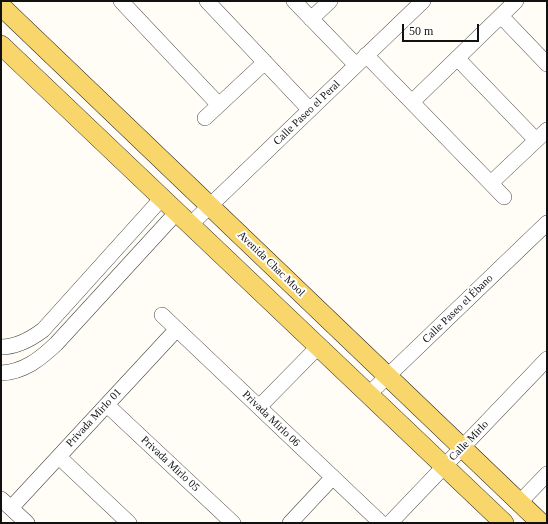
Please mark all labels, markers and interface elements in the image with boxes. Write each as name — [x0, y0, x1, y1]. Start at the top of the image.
scale bar — [404, 16, 481, 42]
text: 50 m — [409, 24, 433, 38]
street label: Calle Paseo el Peral — [271, 78, 343, 148]
street label: Avenida Chac Mool — [235, 229, 307, 299]
street label: Calle Paseo el Ébano — [420, 272, 496, 346]
street label: Privada Mirlo 01 — [64, 386, 124, 450]
street label: Privada Mirlo 06 — [239, 388, 303, 450]
street label: Calle Mirlo — [447, 418, 491, 464]
street label: Privada Mirlo 05 — [138, 434, 202, 494]

